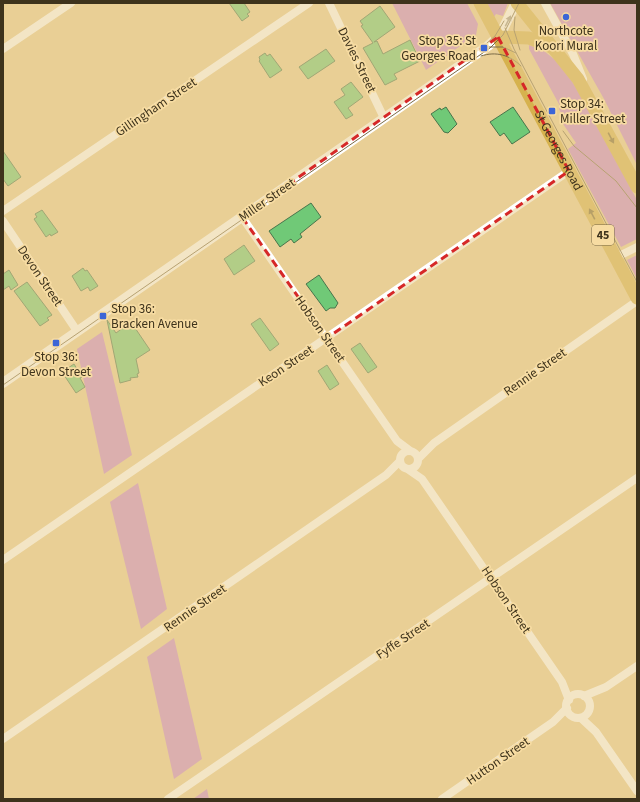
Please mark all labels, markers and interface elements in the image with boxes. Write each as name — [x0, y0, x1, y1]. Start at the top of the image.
marker: Northcote Koori Mural — [561, 12, 571, 22]
one-way arrow — [505, 15, 511, 26]
place label: Northcote Koori Mural — [535, 22, 597, 55]
street label: Davies Street — [333, 24, 381, 96]
place label: Stop 35: St Georges Road — [401, 32, 477, 65]
marker: Stop 35: St Georges Road — [479, 43, 489, 53]
street label: Gillingham Street — [112, 73, 201, 141]
place label: Stop 34: Miller Street — [560, 95, 626, 128]
marker: Stop 34: Miller Street — [547, 106, 557, 116]
street label: St Georges Road — [530, 107, 587, 194]
one-way arrow — [607, 132, 614, 143]
street label: Miller Street — [235, 174, 299, 226]
one-way arrow — [589, 209, 595, 220]
road number: 45 — [592, 225, 614, 245]
street label: Devon Street — [13, 242, 67, 310]
street label: Hobson Street — [290, 292, 350, 366]
place label: Stop 36: Bracken Avenue — [111, 300, 198, 333]
marker: Stop 36: Bracken Avenue — [98, 311, 108, 321]
marker: Stop 36: Devon Street — [51, 338, 61, 348]
street label: Keon Street — [255, 341, 318, 391]
street label: Rennie Street — [500, 343, 570, 400]
place label: Stop 36: Devon Street — [21, 348, 92, 381]
street label: Hobson Street — [477, 563, 535, 638]
street label: Rennie Street — [160, 579, 230, 636]
street label: Fyffe Street — [373, 614, 434, 664]
street label: Hutton Street — [463, 732, 534, 789]

